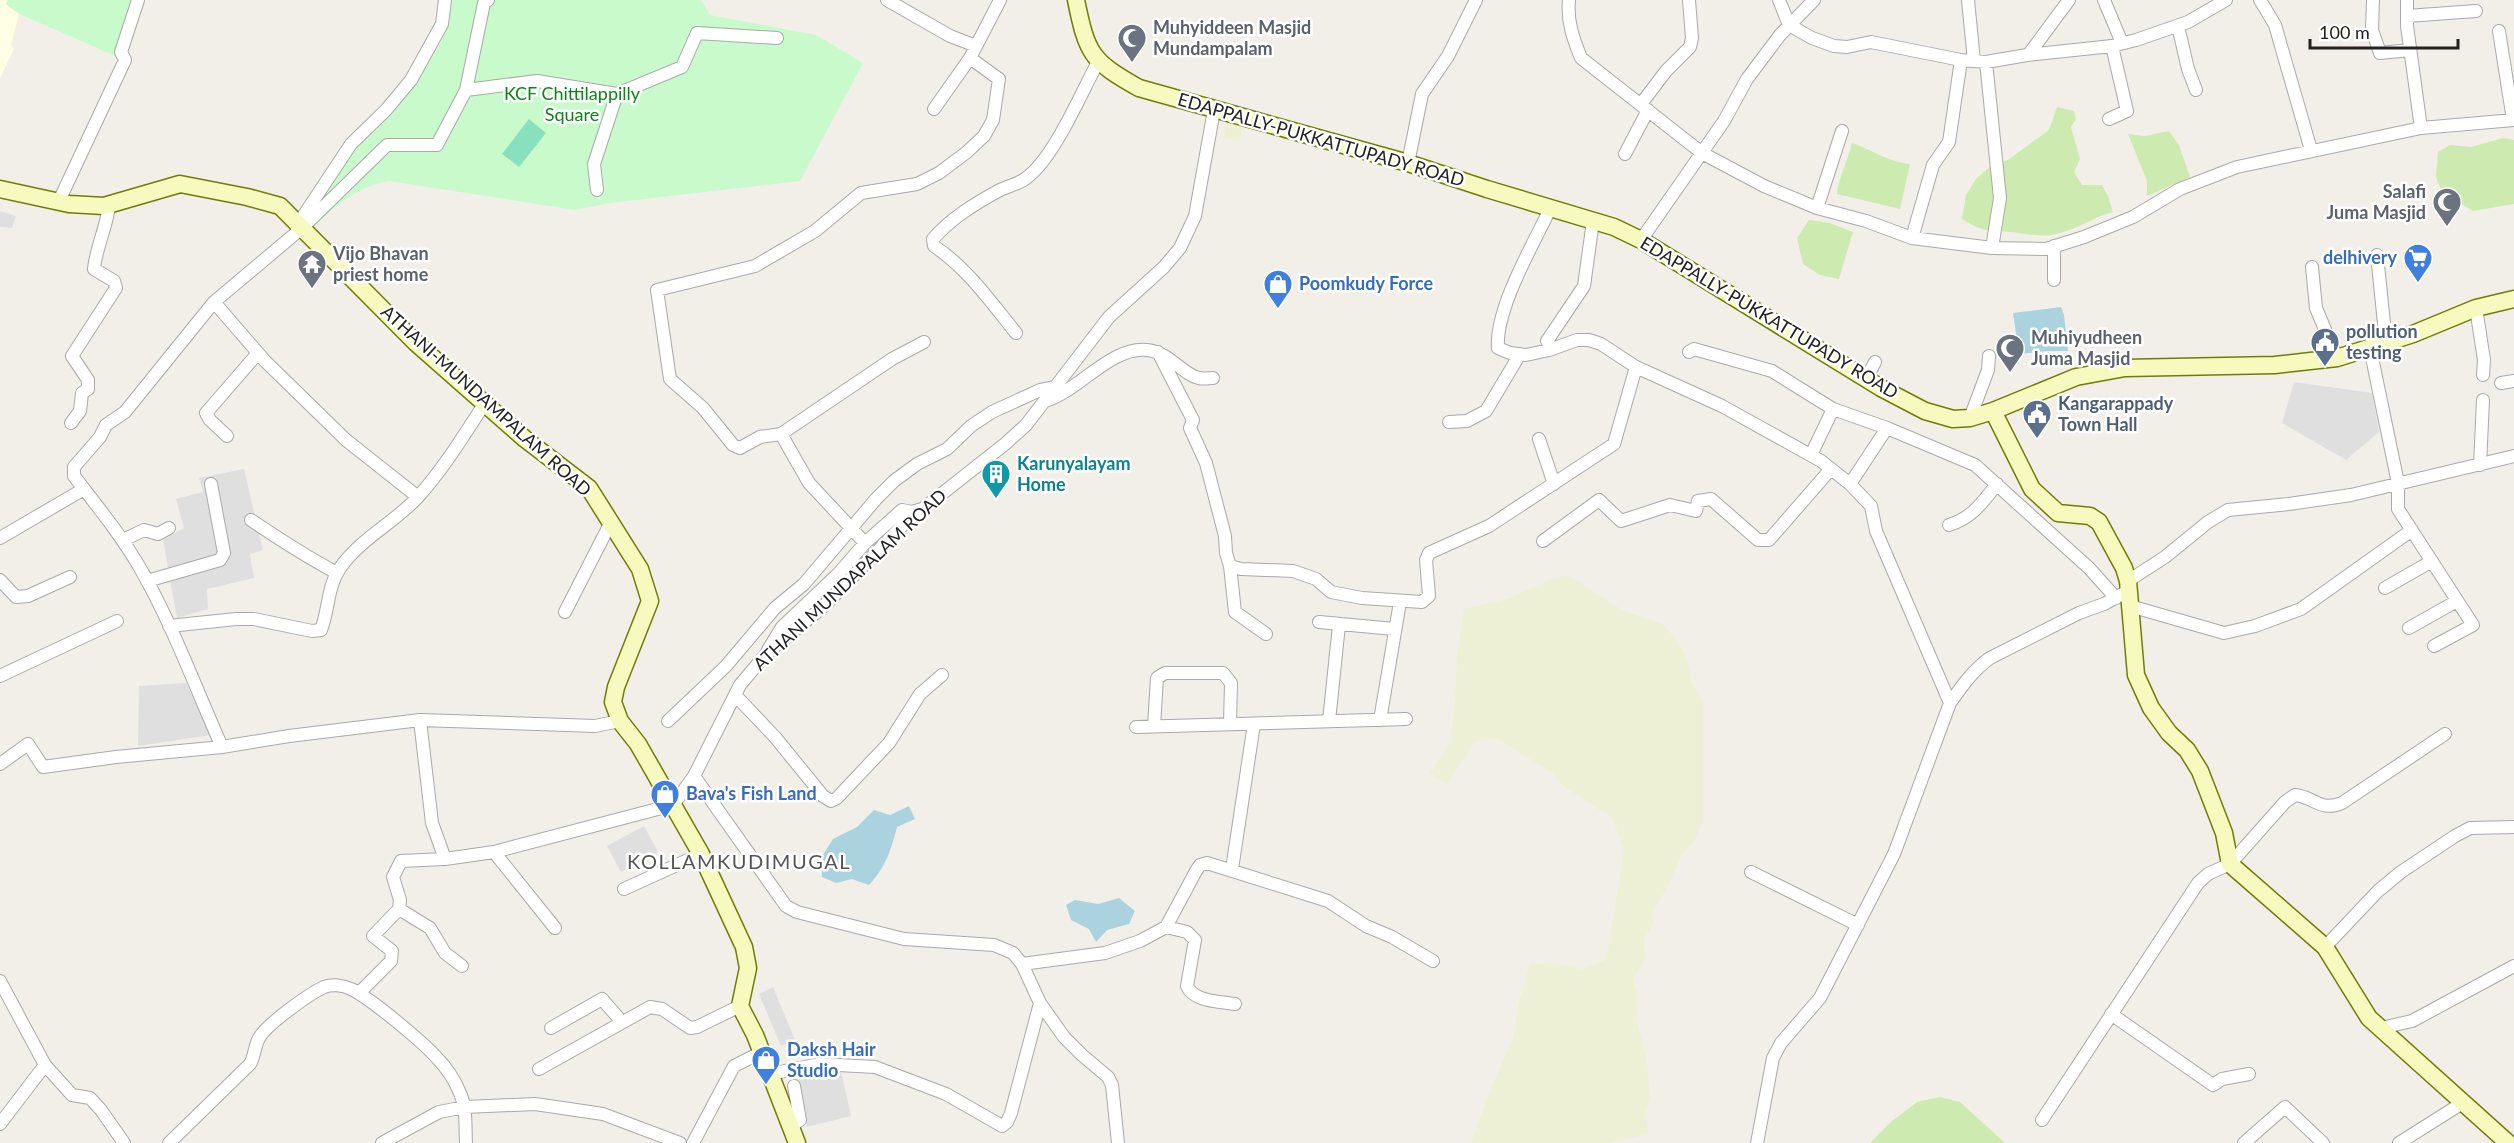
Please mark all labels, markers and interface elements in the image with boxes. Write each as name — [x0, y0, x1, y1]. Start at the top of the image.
scale bar — [2310, 12, 2458, 50]
place label: Muhyiddeen Masjid Mundampalam — [1153, 16, 1311, 59]
text: 100 m — [2319, 21, 2370, 43]
mosque icon: Muhyiddeen Masjid Mundampalam — [1116, 22, 1148, 64]
park label: KCF Chittilappilly Square — [504, 82, 641, 125]
street label: EDAPPALLY-PUKKATTUPADY ROAD — [1176, 88, 1467, 191]
place label: Salafi Juma Masjid — [2327, 180, 2426, 223]
mosque icon: Salafi Juma Masjid — [2431, 186, 2463, 228]
street label: EDAPPALLY-PUKKATTUPADY ROAD — [1637, 231, 1902, 403]
place label: Vijo Bhavan priest home — [332, 242, 429, 285]
supermarket icon: delhivery — [2402, 242, 2434, 284]
place label: delhivery — [2323, 246, 2398, 268]
temple icon: Vijo Bhavan priest home — [296, 248, 328, 290]
shop icon: Poomkudy Force — [1262, 268, 1294, 310]
place label: Poomkudy Force — [1299, 272, 1434, 294]
street label: ATHANI-MUNDAMPALAM ROAD — [377, 300, 596, 500]
place label: pollution testing — [2346, 320, 2418, 363]
place label: Muhiyudheen Juma Masjid — [2031, 326, 2142, 369]
public building icon: pollution testing — [2309, 326, 2341, 368]
mosque icon: Muhiyudheen Juma Masjid — [1994, 332, 2026, 374]
place label: Kangarappady Town Hall — [2058, 392, 2174, 435]
public building icon: Kangarappady Town Hall — [2021, 398, 2053, 440]
place label: Karunyalayam Home — [1017, 452, 1130, 495]
building icon: Karunyalayam Home — [980, 458, 1012, 500]
street label: ATHANI MUNDAPALAM ROAD — [748, 484, 950, 675]
shop icon: Bava's Fish Land — [649, 778, 681, 820]
place label: Bava's Fish Land — [686, 782, 817, 804]
district label: KOLLAMKUDIMUGAL — [627, 849, 851, 873]
place label: Daksh Hair Studio — [787, 1038, 876, 1081]
shop icon: Daksh Hair Studio — [750, 1044, 782, 1086]

